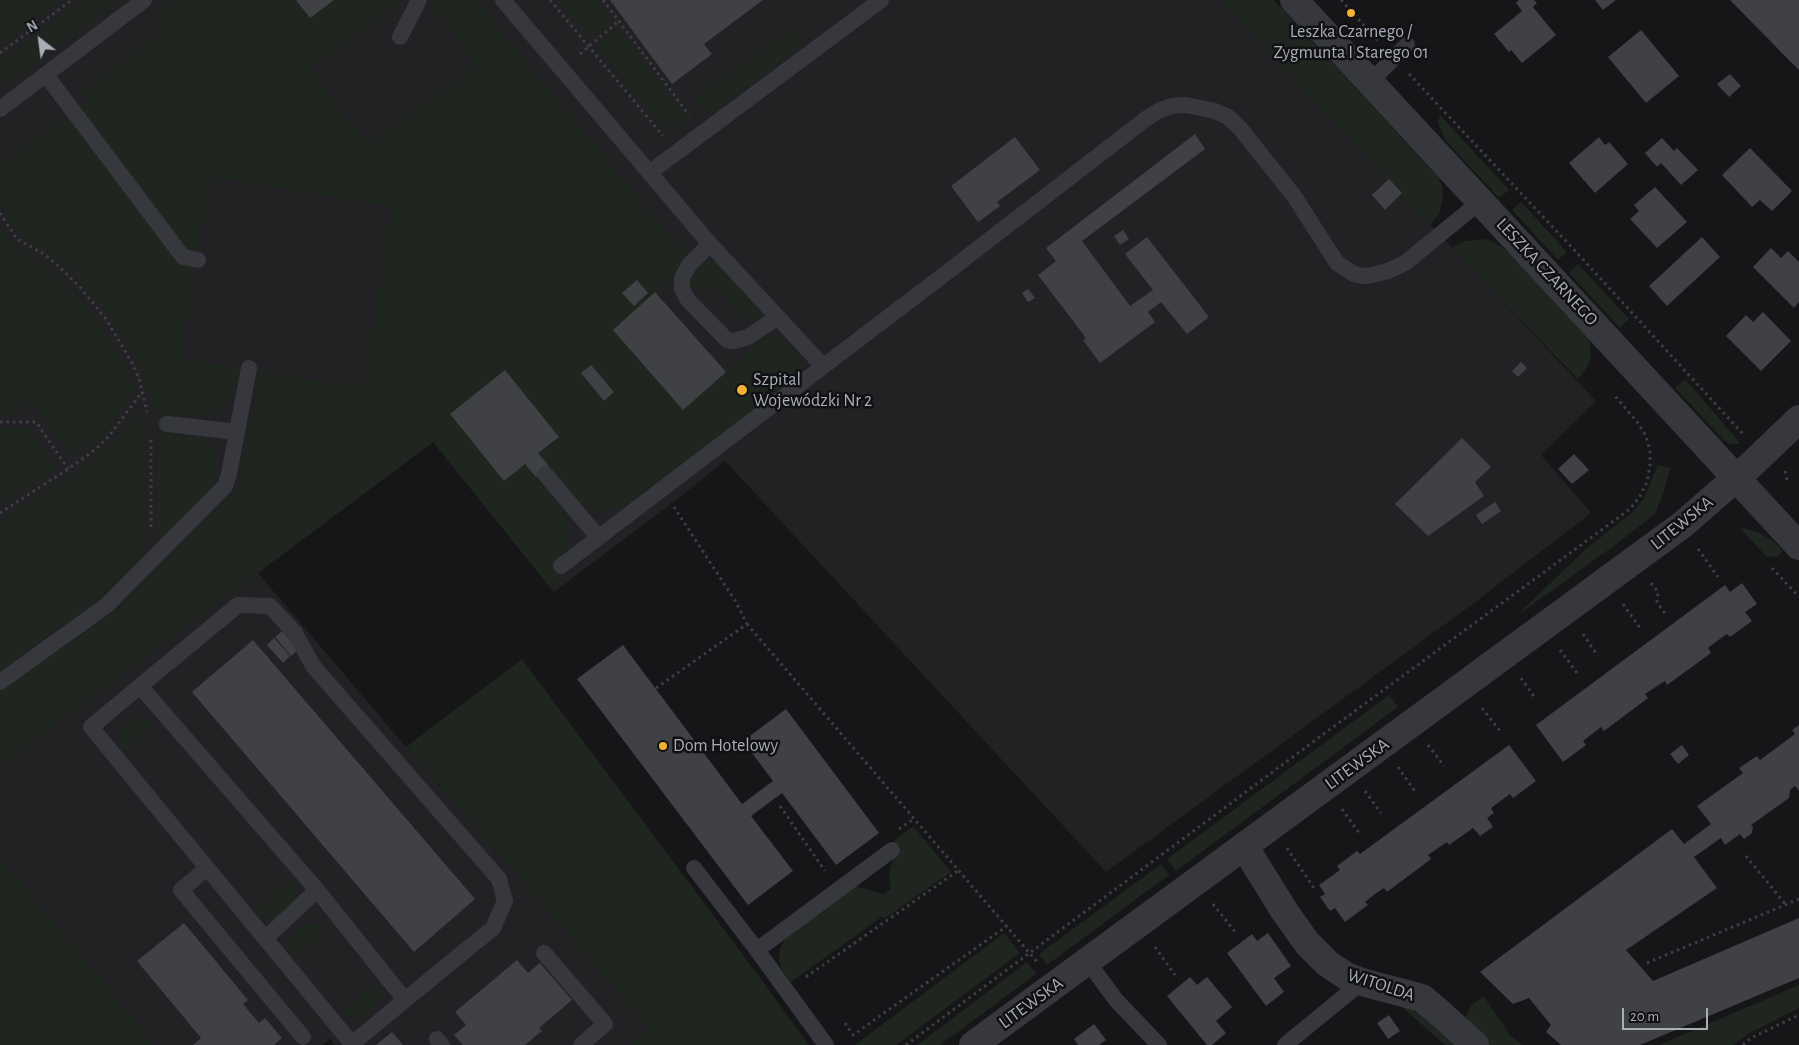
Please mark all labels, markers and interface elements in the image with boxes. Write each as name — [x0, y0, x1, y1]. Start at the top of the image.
marker: Leszka Czarnego / Zygmunta I Starego 01 — [1345, 7, 1357, 19]
north arrow — [15, 15, 65, 65]
text: N — [25, 19, 40, 36]
place label: Leszka Czarnego / Zygmunta I Starego 01 — [1273, 21, 1429, 64]
street label: LESZKA CZARNEGO — [1492, 214, 1602, 330]
place label: Szpital Wojewódzki Nr 2 — [753, 369, 872, 412]
marker: Szpital Wojewódzki Nr 2 — [735, 383, 749, 397]
street label: LITEWSKA — [1646, 491, 1718, 555]
street label: LITEWSKA — [1321, 733, 1393, 795]
place label: Dom Hotelowy — [673, 735, 778, 757]
marker: Dom Hotelowy — [657, 740, 669, 752]
street label: WITOLDA — [1345, 964, 1417, 1006]
street label: LITEWSKA — [995, 972, 1067, 1034]
scale bar — [1624, 998, 1710, 1030]
text: 20 m — [1630, 1009, 1659, 1024]

